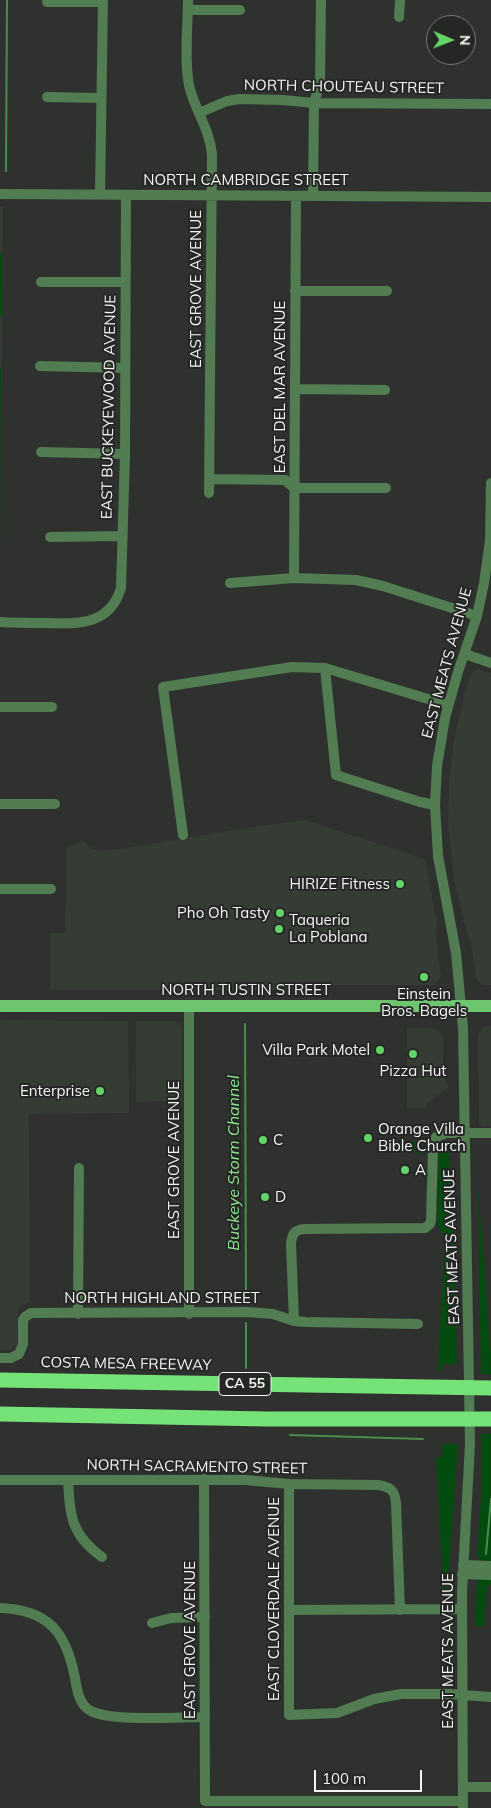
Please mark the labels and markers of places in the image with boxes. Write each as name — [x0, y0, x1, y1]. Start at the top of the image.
place label: HIRIZE Fitness — [290, 875, 390, 893]
marker: HIRIZE Fitness — [394, 878, 406, 890]
place label: Pho Oh Tasty — [177, 904, 270, 922]
marker: Pho Oh Tasty — [274, 907, 286, 919]
place label: Taqueria La Poblana — [289, 911, 367, 946]
marker: Taqueria La Poblana — [273, 923, 285, 935]
marker: Einstein Bros. Bagels — [418, 971, 430, 983]
place label: Einstein Bros. Bagels — [381, 985, 467, 1020]
place label: Villa Park Motel — [262, 1041, 370, 1059]
marker: Villa Park Motel — [374, 1044, 386, 1056]
marker: Pizza Hut — [407, 1048, 419, 1060]
place label: Pizza Hut — [379, 1062, 447, 1080]
place label: Enterprise — [20, 1082, 90, 1100]
marker: Enterprise — [94, 1085, 106, 1097]
place label: Orange Villa Bible Church — [378, 1120, 466, 1155]
place label: C — [273, 1131, 283, 1149]
marker: Orange Villa Bible Church — [362, 1132, 374, 1144]
marker: C — [257, 1134, 269, 1146]
place label: A — [415, 1161, 426, 1179]
marker: A — [399, 1164, 411, 1176]
place label: D — [275, 1188, 286, 1206]
marker: D — [259, 1191, 271, 1203]

